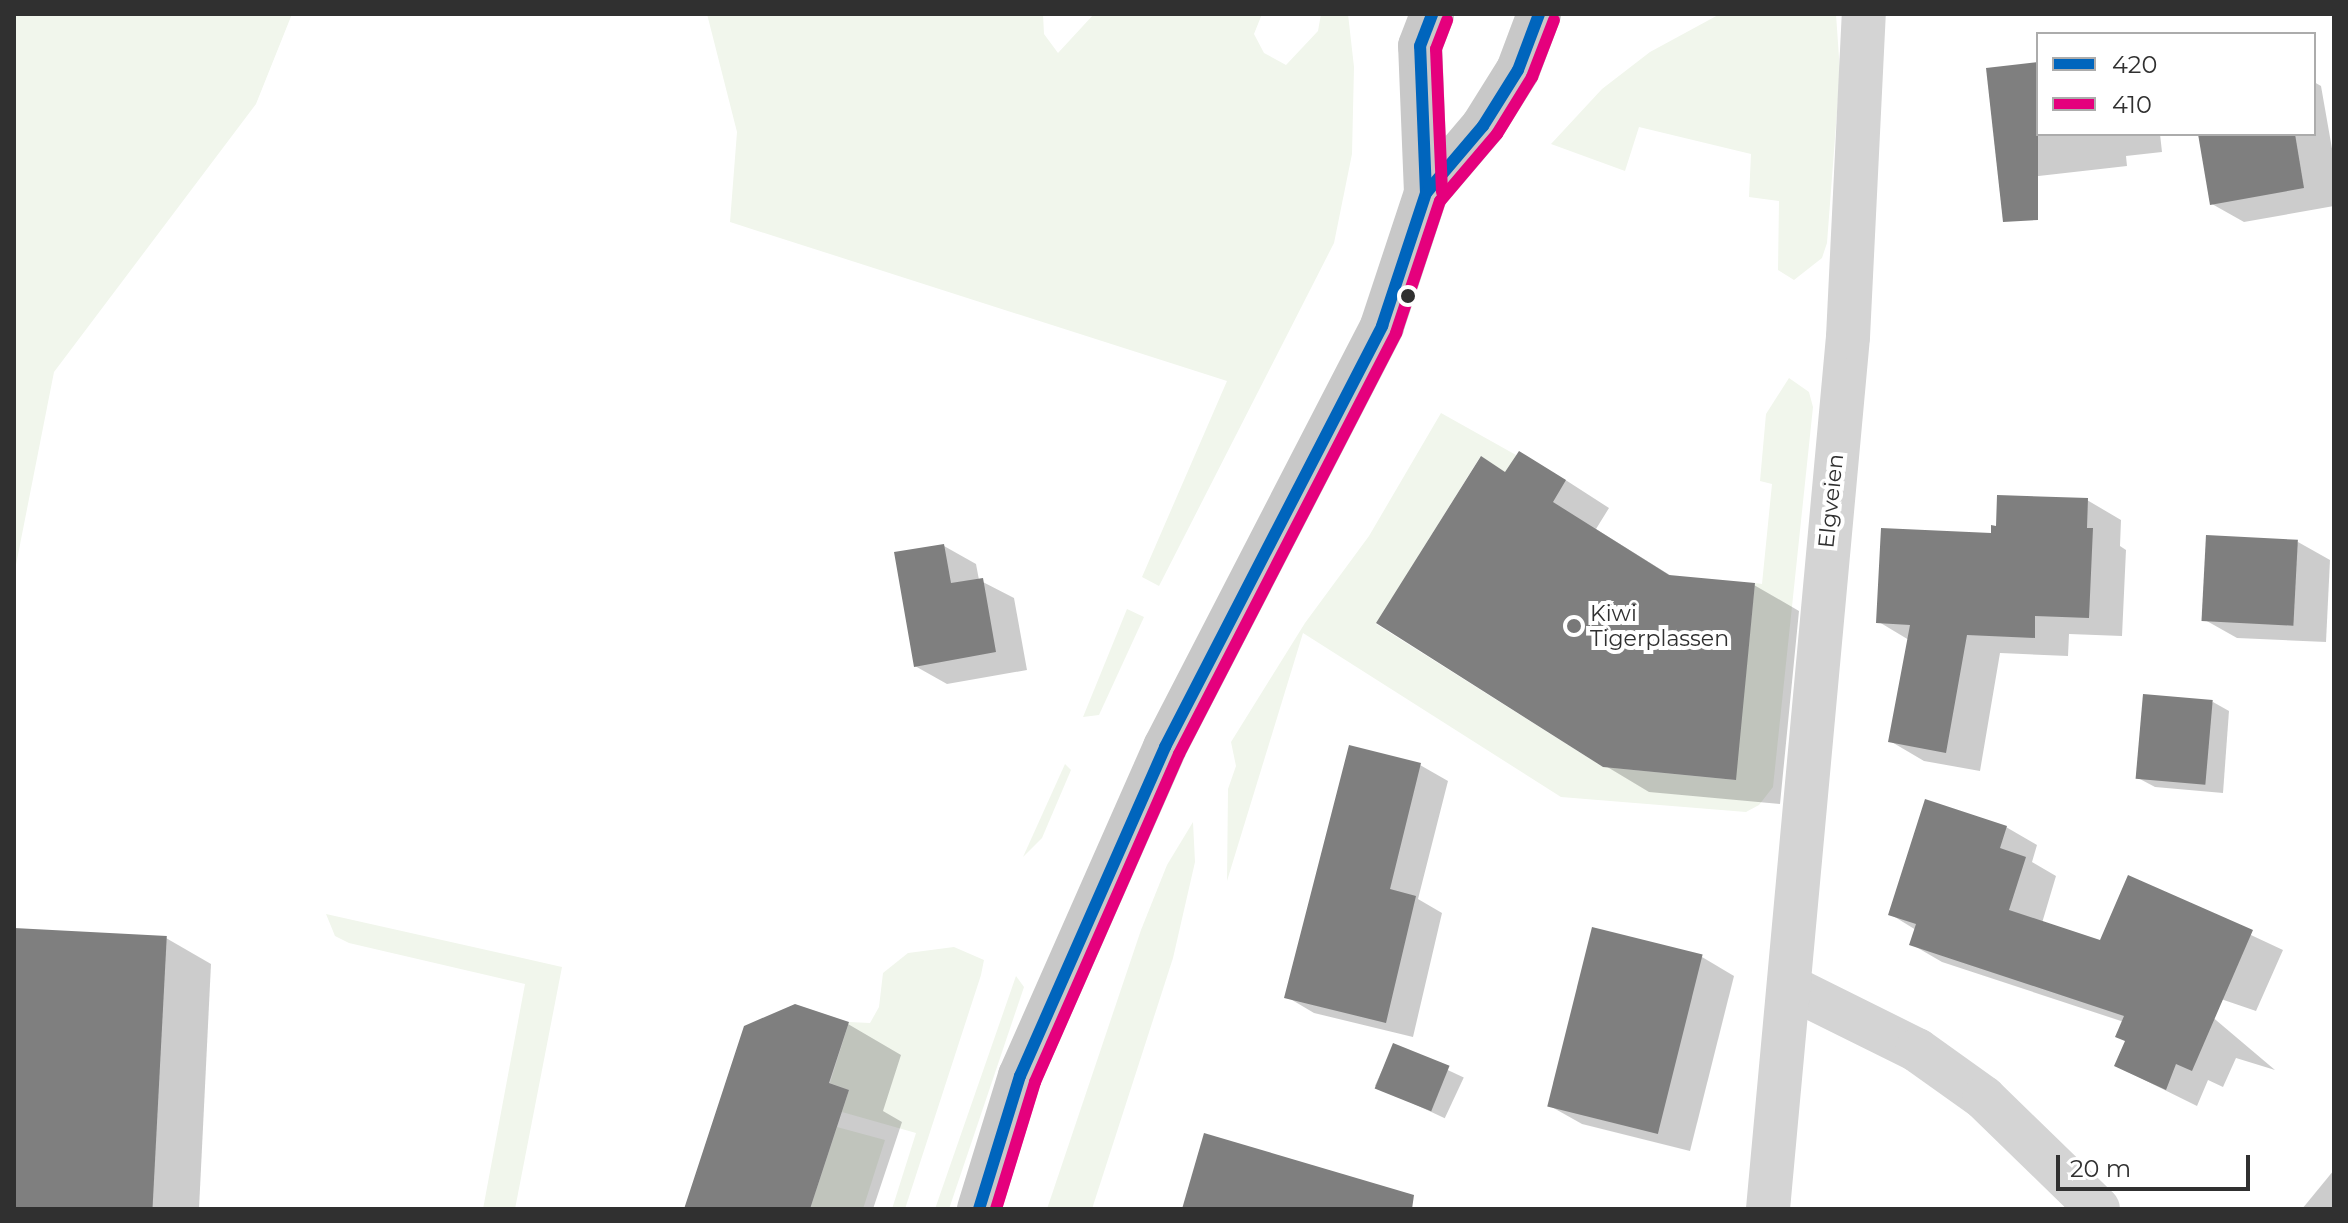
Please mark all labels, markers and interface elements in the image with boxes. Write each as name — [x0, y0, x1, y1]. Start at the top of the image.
legend — [2036, 32, 2316, 136]
text: 420 — [2112, 50, 2157, 79]
text: 410 — [2112, 90, 2152, 119]
unlabelled marker — [1400, 288, 1416, 304]
street label: Elgveien — [1813, 453, 1849, 549]
place label: Kiwi Tigerplassen — [1590, 600, 1729, 652]
marker: Kiwi Tigerplassen — [1565, 617, 1583, 635]
scale bar — [2060, 1139, 2254, 1189]
text: 20 m — [2070, 1154, 2131, 1183]

